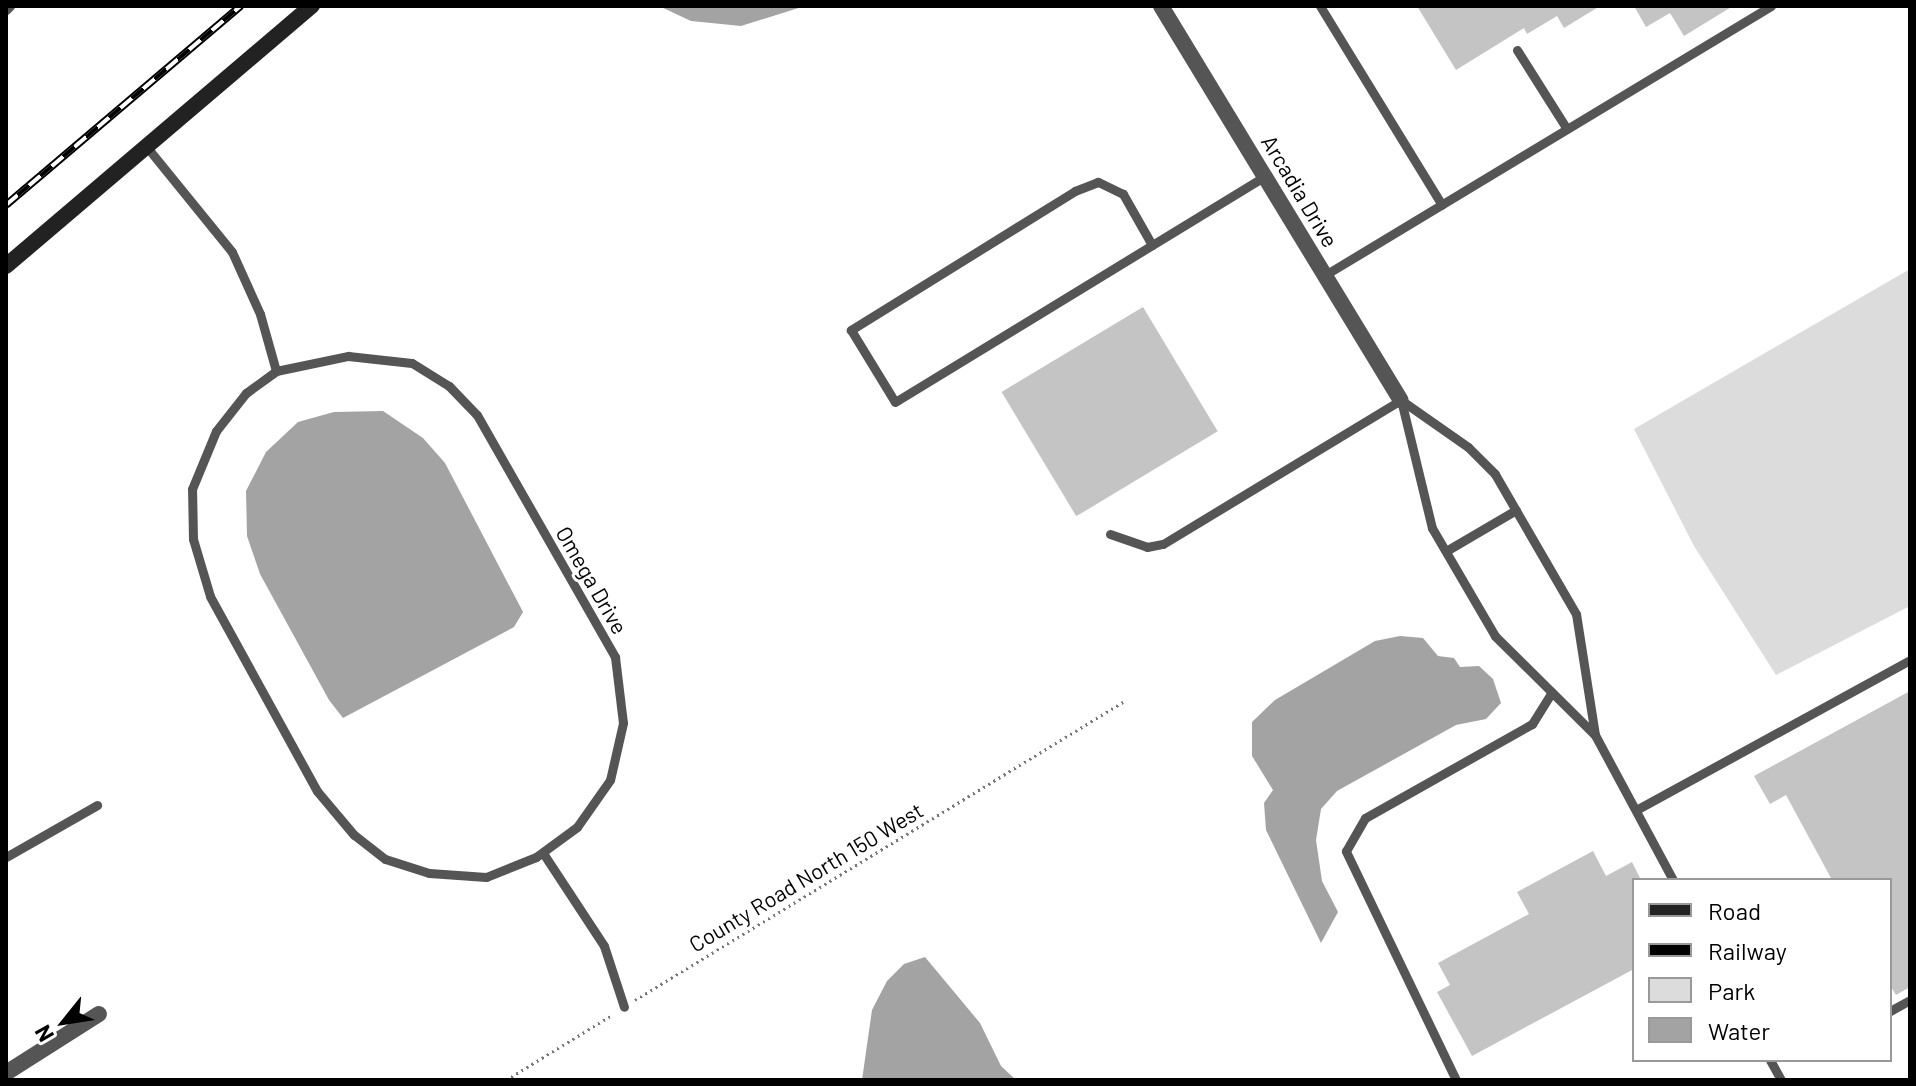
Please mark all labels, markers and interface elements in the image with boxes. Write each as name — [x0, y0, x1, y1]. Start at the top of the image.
street label: Arcadia Drive — [1256, 130, 1344, 252]
street label: Omega Drive — [551, 521, 633, 639]
street label: County Road North 150 West — [684, 797, 928, 957]
legend — [1632, 878, 1892, 1062]
text: Road — [1708, 896, 1761, 925]
text: Railway — [1708, 936, 1787, 965]
text: Park — [1708, 976, 1755, 1005]
north arrow — [24, 982, 104, 1062]
text: Water — [1708, 1016, 1770, 1045]
text: N — [28, 1021, 58, 1047]

